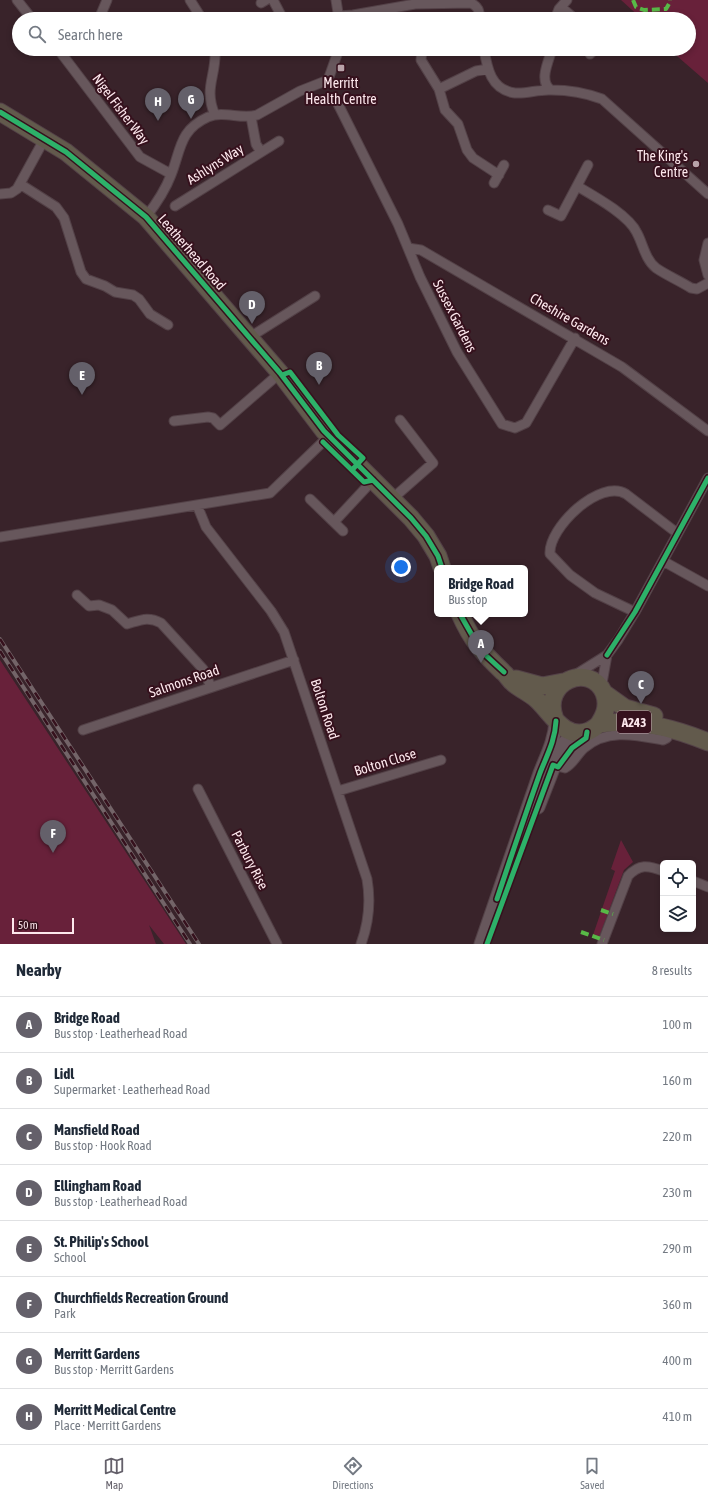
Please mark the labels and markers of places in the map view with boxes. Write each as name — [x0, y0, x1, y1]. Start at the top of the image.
marker: Merritt Health Centre — [336, 63, 346, 73]
place label: Merritt Health Centre — [305, 75, 377, 107]
pin: G — [178, 86, 204, 119]
pin: H — [145, 88, 171, 121]
place label: The King's Centre — [637, 148, 688, 180]
marker: The King's Centre — [691, 159, 701, 169]
pin: D — [239, 291, 265, 324]
pin: B — [306, 352, 332, 385]
pin: E — [69, 362, 95, 395]
pin: A — [468, 630, 494, 663]
pin: C — [628, 671, 654, 704]
pin: F — [40, 820, 66, 853]

